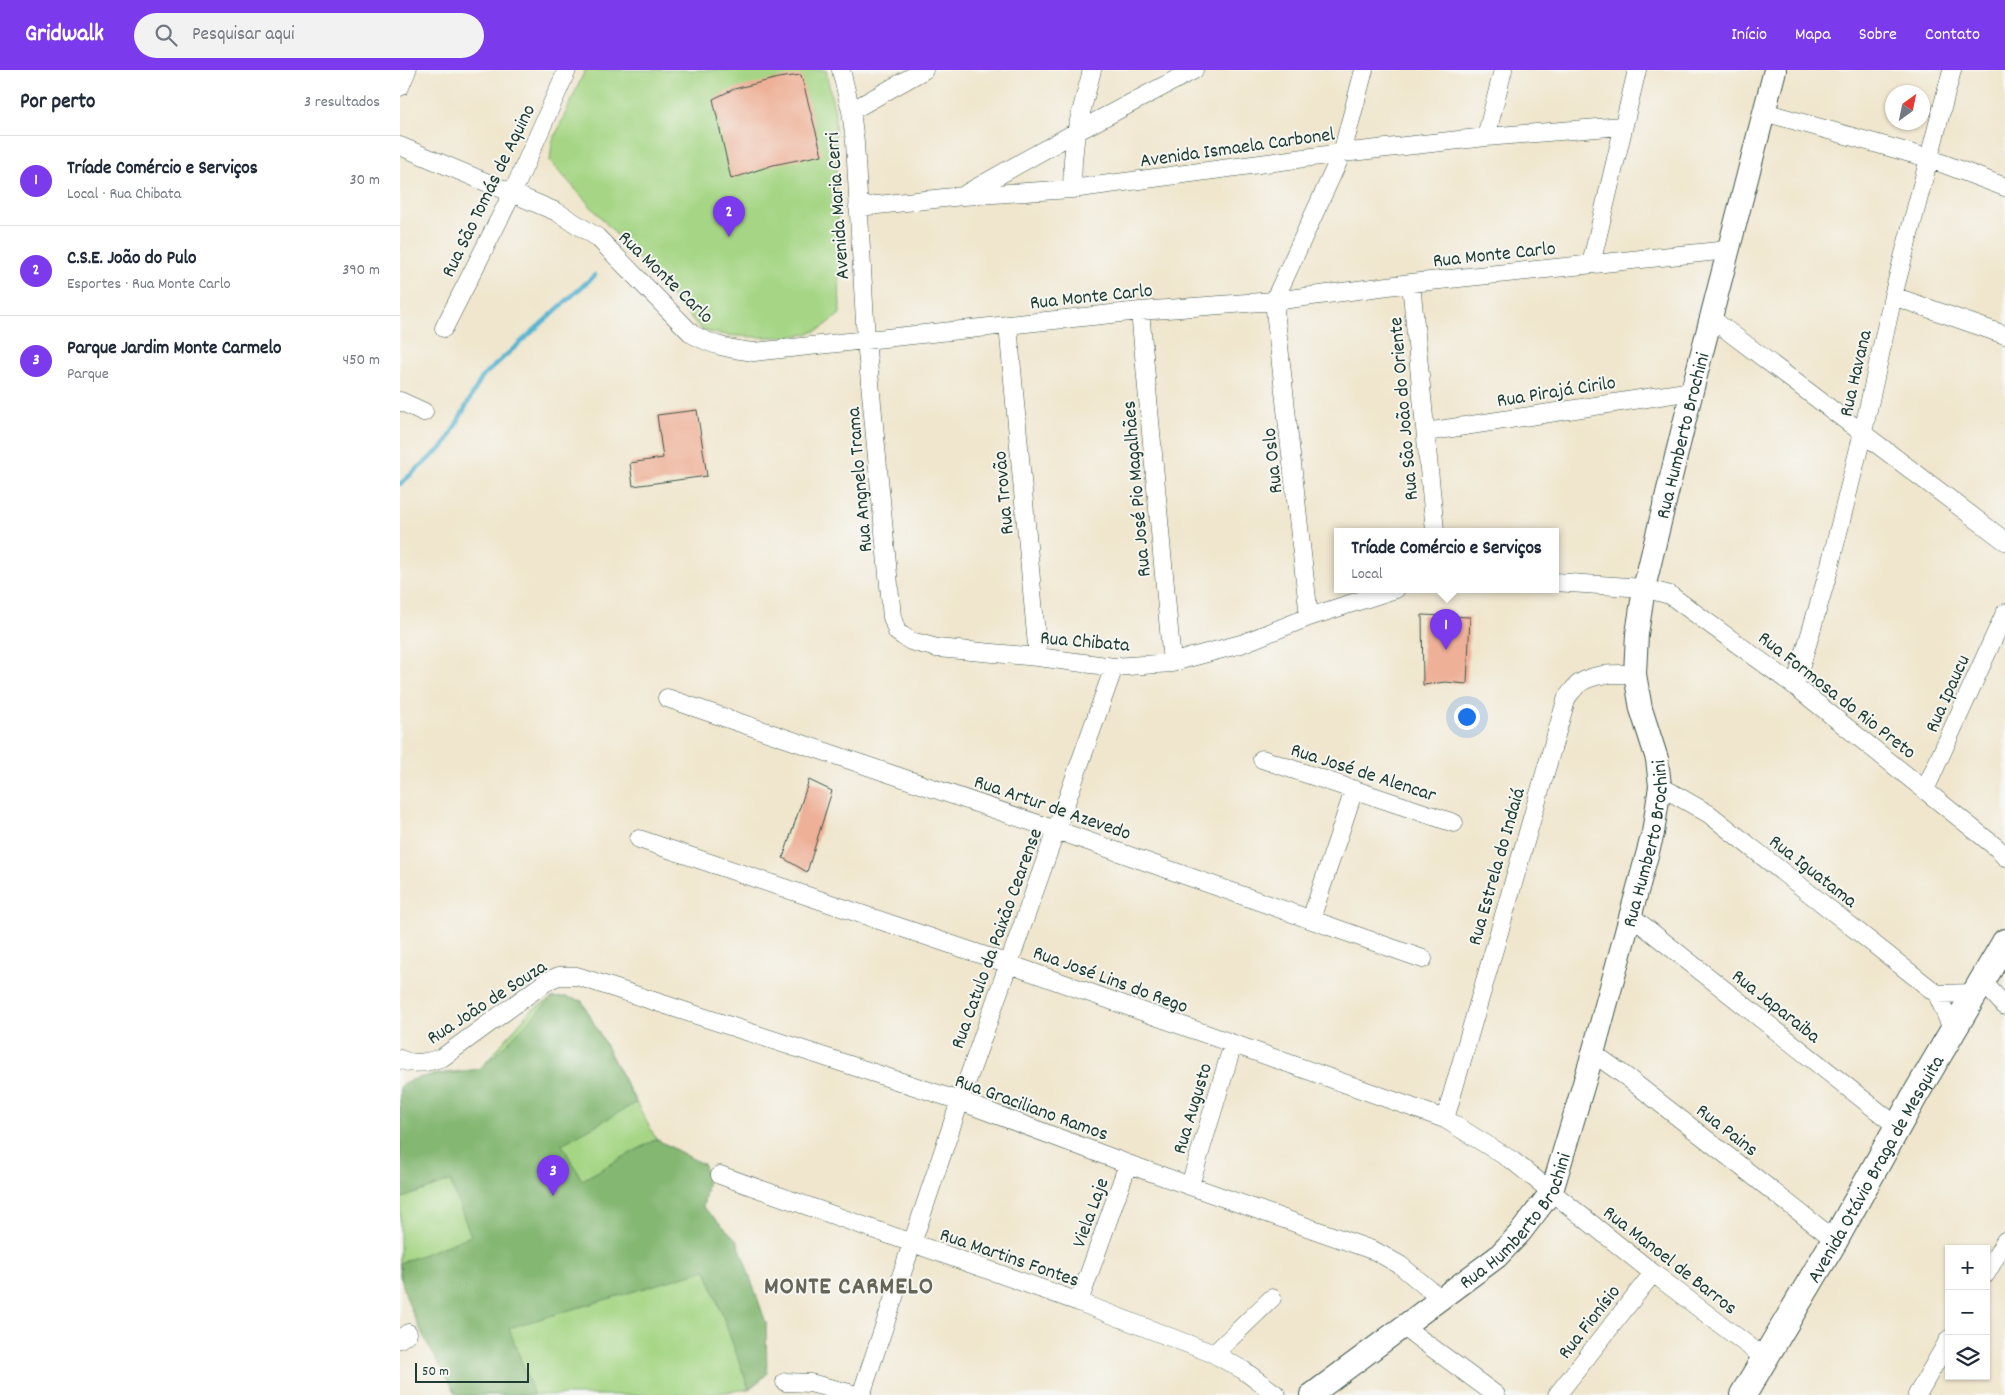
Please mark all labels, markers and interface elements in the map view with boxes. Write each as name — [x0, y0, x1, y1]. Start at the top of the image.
search box — [134, 13, 484, 58]
text: Gridwalk — [25, 18, 104, 52]
icon: search — [152, 21, 180, 49]
text: Pesquisar aqui — [192, 22, 294, 49]
text: Início — [1731, 23, 1767, 48]
text: Mapa — [1795, 23, 1831, 48]
text: Sobre — [1859, 23, 1897, 48]
text: Contato — [1925, 23, 1980, 48]
north arrow — [1885, 85, 1930, 130]
text: Por perto — [20, 88, 95, 118]
text: 3 resultados — [304, 91, 380, 114]
street label: Rua São Tomás de Aquino — [436, 100, 544, 283]
street label: Avenida Ismaela Carbonel — [1138, 121, 1337, 177]
street label: Avenida Maria Cerri — [820, 131, 858, 280]
text: Tríade Comércio e Serviços — [67, 156, 258, 183]
text: 1 — [34, 169, 38, 192]
text: 30 m — [350, 169, 380, 192]
text: Local · Rua Chibata — [67, 183, 181, 206]
pin: 2 — [713, 196, 745, 237]
street label: Rua Monte Carlo — [611, 225, 719, 331]
street label: Rua Monte Carlo — [1432, 236, 1557, 276]
text: C.S.E. João do Pulo — [67, 246, 196, 273]
text: 2 — [33, 259, 40, 282]
text: 390 m — [342, 259, 380, 282]
text: Esportes · Rua Monte Carlo — [67, 273, 231, 296]
street label: Rua Monte Carlo — [1029, 278, 1154, 318]
street label: Rua São João do Oriente — [1383, 316, 1427, 502]
street label: Rua Havana — [1833, 327, 1881, 420]
text: Parque Jardim Monte Carmelo — [67, 336, 281, 363]
text: 3 — [32, 349, 40, 372]
text: 450 m — [343, 349, 380, 372]
street label: Rua Humberto Brochini — [1650, 350, 1718, 522]
text: Parque — [67, 363, 109, 386]
street label: Rua Pirajá Cirilo — [1495, 370, 1618, 416]
street label: Rua José Pio Magalhães — [1116, 400, 1160, 578]
street label: Rua Angnelo Trama — [841, 405, 881, 553]
street label: Rua Oslo — [1257, 426, 1291, 495]
street label: Rua Trovão — [987, 450, 1023, 536]
popup — [1334, 528, 1559, 593]
text: Tríade Comércio e Serviços — [1351, 536, 1542, 563]
text: Local — [1351, 563, 1383, 586]
pin: 1 — [1430, 609, 1462, 650]
street label: Rua Chibata — [1039, 625, 1131, 661]
street label: Rua Formosa do Rio Preto — [1751, 626, 1921, 767]
street label: Rua Ipaucu — [1919, 651, 1978, 738]
your location — [1454, 704, 1480, 730]
street label: Rua José de Alencar — [1287, 737, 1440, 811]
street label: Rua Humberto Brochini — [1617, 758, 1677, 931]
street label: Rua Artur de Azevedo — [970, 769, 1134, 849]
street label: Rua Estrela do Indaiá — [1462, 785, 1534, 949]
street label: Rua Catulo da Paixão Cearense — [945, 825, 1051, 1053]
street label: Rua Iguatama — [1762, 829, 1863, 916]
street label: Rua José Lins do Rego — [1028, 940, 1192, 1022]
street label: Rua João de Souza — [422, 954, 554, 1053]
street label: Rua Japaraiba — [1725, 964, 1826, 1051]
street label: Avenida Otávio Braga de Mesquita — [1802, 1050, 1953, 1289]
street label: Rua Augusto — [1167, 1060, 1221, 1158]
street label: Rua Graciliano Ramos — [950, 1068, 1112, 1150]
street label: Rua Pains — [1689, 1098, 1763, 1165]
street label: Rua Humberto Brochini — [1454, 1150, 1580, 1297]
pin: 3 — [537, 1155, 569, 1196]
street label: Viela Laje — [1066, 1174, 1117, 1252]
street label: Rua Manoel de Barros — [1596, 1200, 1742, 1323]
street label: Rua Martins Fontes — [936, 1222, 1083, 1296]
map controls — [1945, 1245, 1990, 1380]
button: + — [1945, 1245, 1990, 1290]
district label: MONTE CARMELO — [764, 1270, 934, 1306]
street label: Rua Fionísio — [1552, 1280, 1628, 1366]
button: − — [1945, 1290, 1990, 1335]
button: layers — [1945, 1335, 1990, 1380]
scale bar — [415, 1360, 529, 1383]
text: 50 m — [422, 1362, 449, 1382]

